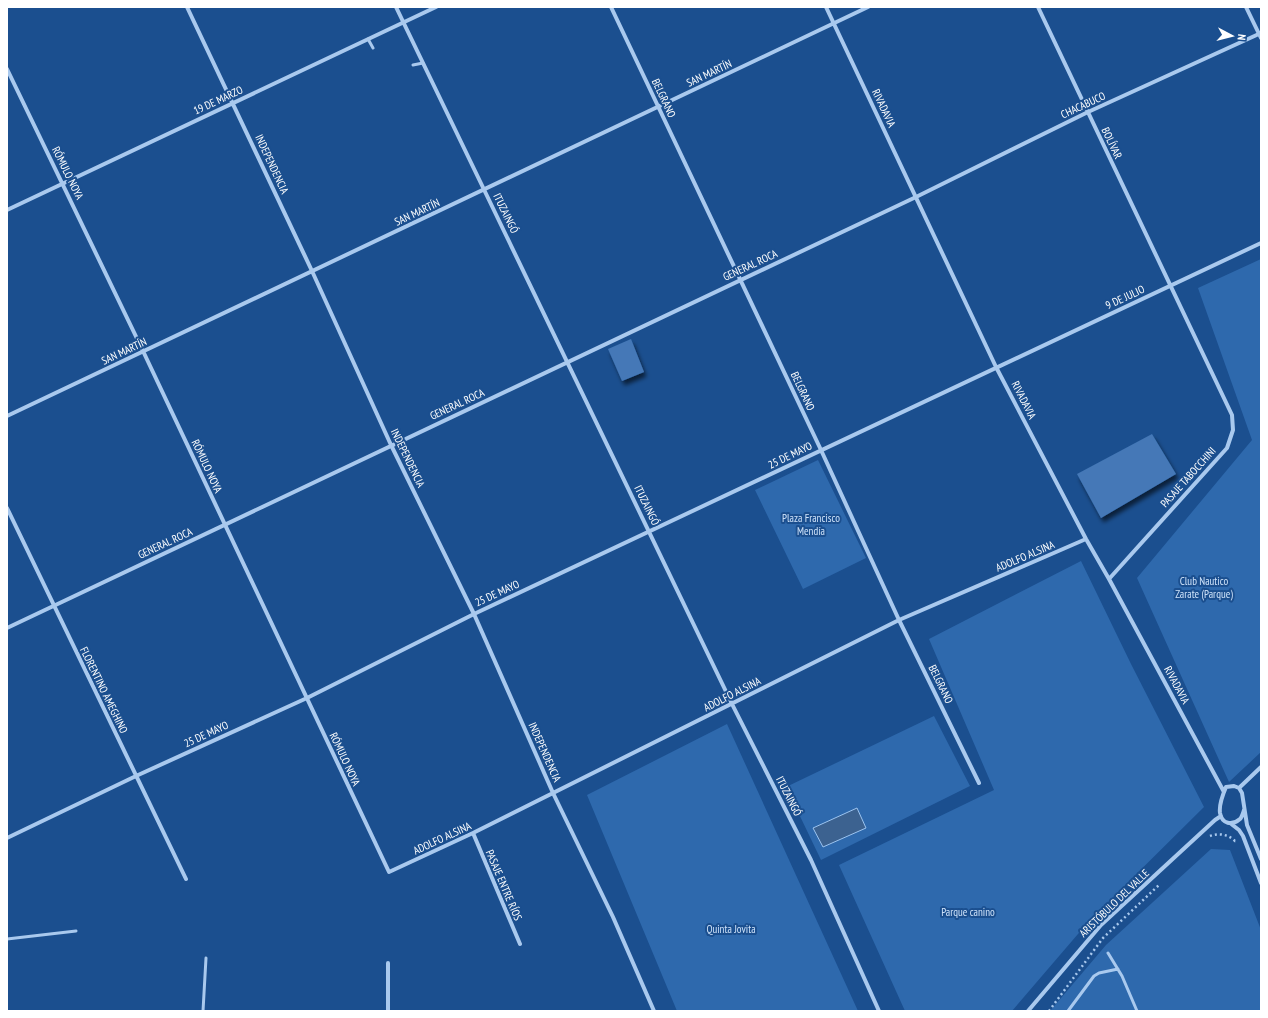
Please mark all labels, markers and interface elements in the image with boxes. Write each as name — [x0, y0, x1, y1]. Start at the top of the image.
north arrow — [1212, 16, 1252, 56]
text: N — [1235, 33, 1249, 41]
street label: SAN MARTÍN — [684, 56, 734, 90]
street label: BELGRANO — [649, 76, 679, 120]
street label: 19 DE MARZO — [191, 82, 245, 118]
street label: RIVADAVIA — [869, 87, 899, 130]
street label: CHACABUCO — [1058, 89, 1108, 121]
street label: BOLÍVAR — [1099, 125, 1125, 161]
street label: INDEPENDENCIA — [252, 132, 292, 197]
street label: RÓMULO NOYA — [49, 144, 87, 202]
street label: ITUZAINGÓ — [490, 191, 522, 235]
street label: SAN MARTÍN — [392, 195, 442, 229]
street label: GENERAL ROCA — [721, 246, 780, 284]
street label: 9 DE JULIO — [1103, 282, 1147, 312]
street label: SAN MARTÍN — [99, 334, 149, 368]
street label: BELGRANO — [788, 369, 818, 413]
street label: RIVADAVIA — [1008, 379, 1040, 422]
street label: GENERAL ROCA — [428, 385, 487, 423]
street label: INDEPENDENCIA — [388, 426, 429, 490]
street label: RÓMULO NOYA — [189, 437, 226, 496]
street label: 25 DE MAYO — [766, 438, 814, 472]
street label: PASAJE TABOCCHINI — [1157, 444, 1219, 510]
street label: ITUZAINGÓ — [631, 483, 663, 527]
park label: Plaza Francisco Mendía — [782, 511, 840, 538]
street label: GENERAL ROCA — [136, 524, 195, 562]
street label: ADOLFO ALSINA — [994, 537, 1057, 575]
park label: Club Nautico Zarate (Parque) — [1175, 574, 1233, 601]
street label: 25 DE MAYO — [473, 577, 521, 609]
street label: FLORENTINO AMEGHINO — [77, 644, 131, 736]
street label: BELGRANO — [926, 662, 956, 706]
street label: RIVADAVIA — [1161, 664, 1193, 707]
street label: ADOLFO ALSINA — [701, 673, 764, 714]
street label: 25 DE MAYO — [182, 718, 230, 750]
street label: INDEPENDENCIA — [526, 720, 565, 785]
street label: RÓMULO NOYA — [327, 730, 364, 789]
street label: ITUZAINGÓ — [773, 774, 805, 818]
street label: ADOLFO ALSINA — [411, 818, 474, 858]
street label: PASAJE ENTRE RÍOS — [483, 847, 525, 923]
street label: ARISTÓBULO DEL VALLE — [1076, 866, 1152, 940]
park label: Parque canino — [941, 905, 995, 919]
park label: Quinta Jovita — [706, 922, 756, 936]

